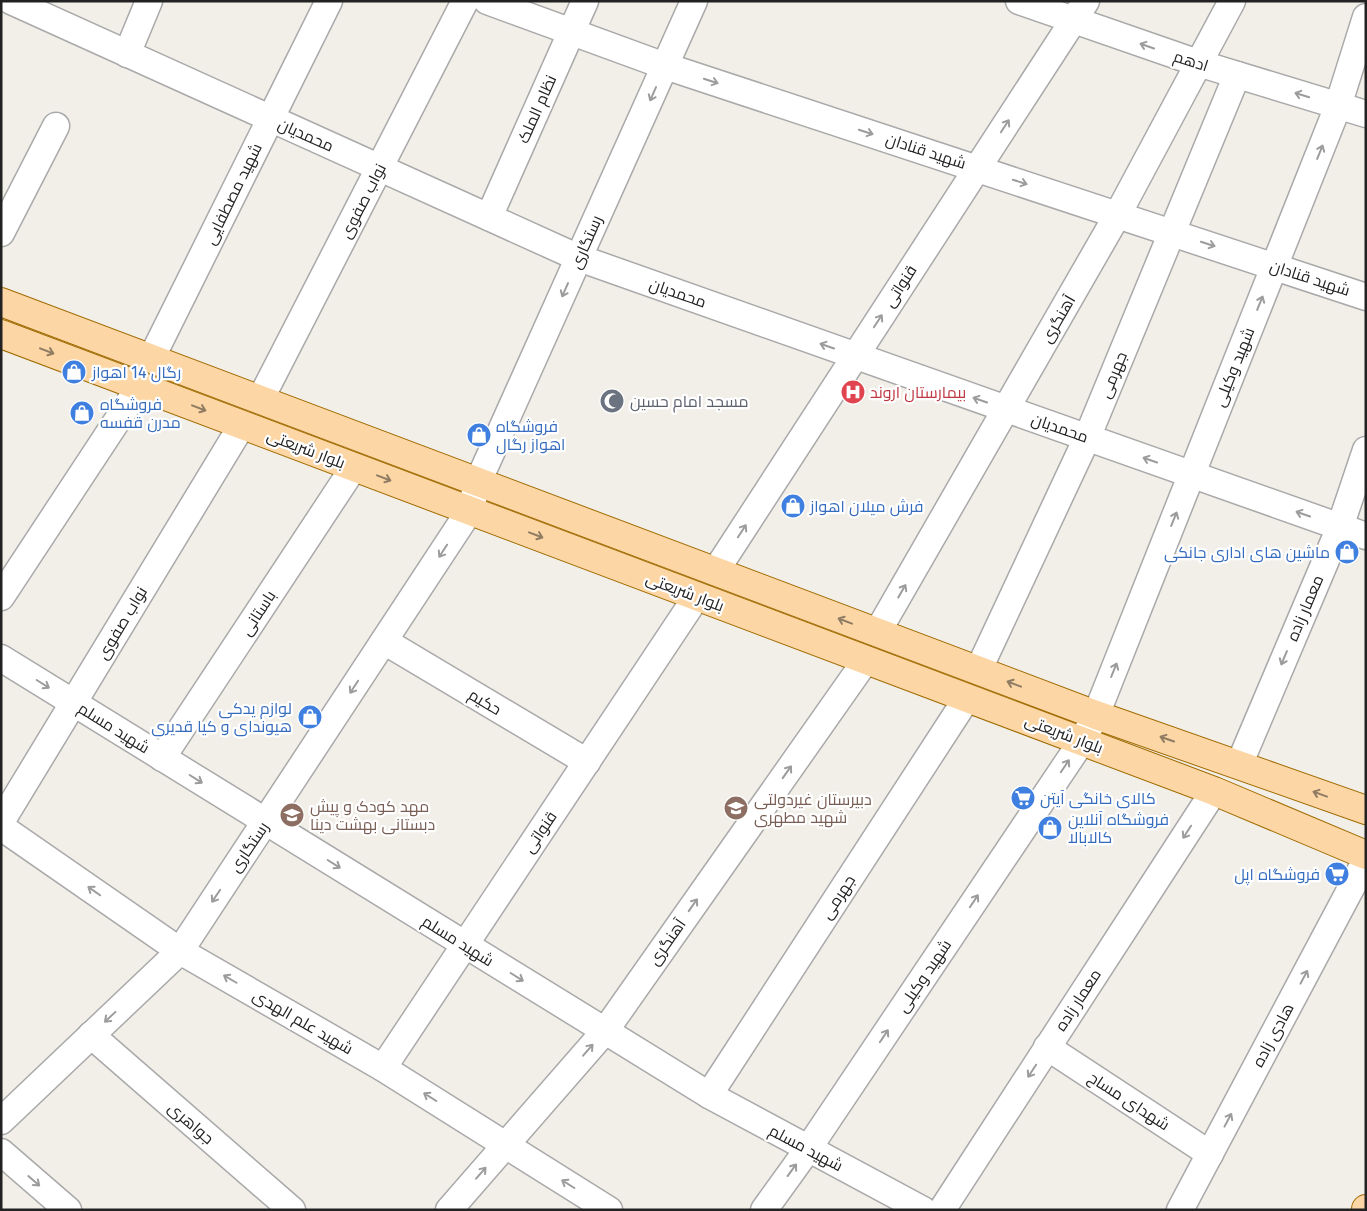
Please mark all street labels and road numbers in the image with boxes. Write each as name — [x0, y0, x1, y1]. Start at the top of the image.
street label: ادهم — [1171, 47, 1211, 77]
street label: نظام الملک — [514, 72, 562, 147]
street label: محمدیان — [275, 114, 337, 157]
street label: شهید قنادان — [883, 129, 968, 174]
street label: شهید مصطفایی — [200, 140, 267, 248]
street label: نواب صفوی — [336, 160, 391, 242]
street label: رستگاری — [566, 212, 607, 272]
street label: شهید قنادان — [1267, 256, 1352, 301]
street label: قنواتی — [879, 261, 921, 311]
street label: محمدیان — [647, 274, 709, 313]
street label: آهنگری — [1037, 291, 1080, 347]
street label: شهید وکیلی — [1209, 325, 1259, 410]
street label: جهرمی — [1095, 349, 1132, 401]
street label: محمدیان — [1029, 409, 1091, 448]
street label: بلوار شریعتی — [264, 425, 348, 474]
street label: بلوار شریعتی — [643, 568, 727, 617]
street label: معمار زاده — [1283, 572, 1327, 644]
street label: نواب صفوی — [93, 583, 152, 663]
street label: باستانی — [236, 587, 280, 640]
street label: حکیم — [464, 685, 505, 721]
street label: شهید مسلم — [74, 699, 153, 759]
street label: بلوار شریعتی — [1022, 710, 1106, 759]
street label: قنواتی — [519, 807, 562, 857]
street label: رستگاری — [225, 818, 274, 876]
street label: جهرمی — [817, 871, 860, 923]
street label: شهید مسلم — [418, 912, 497, 972]
street label: آهنگری — [644, 915, 691, 969]
street label: شهید وکیلی — [893, 936, 956, 1017]
street label: معمار زاده — [1051, 965, 1105, 1035]
street label: شهید علم الهدی — [248, 986, 357, 1060]
street label: هادی زاده — [1248, 1000, 1299, 1071]
street label: شهدای مساح — [1084, 1068, 1173, 1136]
street label: جواهری — [164, 1098, 218, 1149]
street label: شهید مسلم — [765, 1121, 846, 1177]

